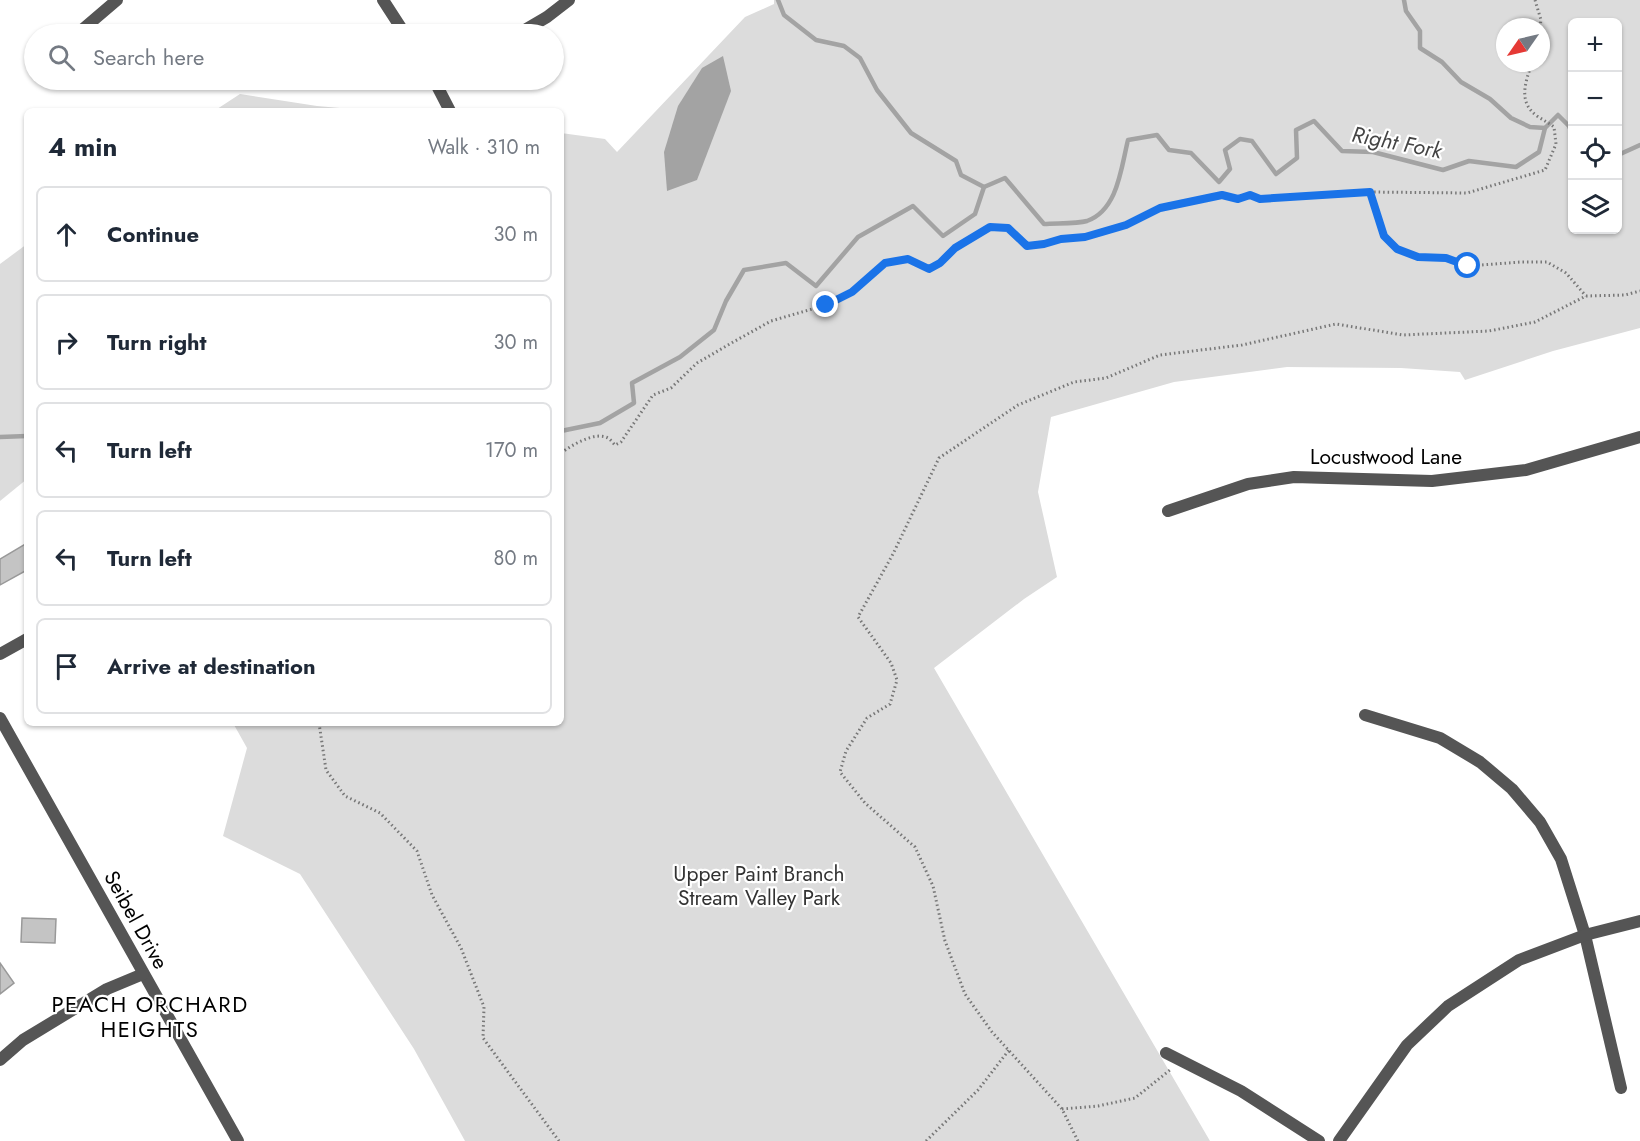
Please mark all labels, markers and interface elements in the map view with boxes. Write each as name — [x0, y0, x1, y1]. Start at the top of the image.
north arrow — [1496, 18, 1550, 72]
map controls — [1568, 18, 1622, 234]
button: + — [1568, 18, 1622, 72]
search box — [24, 24, 564, 90]
icon: search — [45, 41, 78, 74]
text: Search here — [93, 41, 204, 73]
button: − — [1568, 72, 1622, 126]
water label: Right Fork — [1349, 118, 1446, 167]
button: locate — [1568, 126, 1622, 180]
text: 4 min — [48, 128, 117, 166]
text: Walk · 310 m — [428, 133, 540, 162]
button: layers — [1568, 180, 1622, 234]
icon: ahead — [50, 218, 83, 251]
text: Continue — [107, 218, 199, 250]
text: 30 m — [493, 220, 538, 249]
route start — [1454, 252, 1480, 278]
route end — [812, 291, 838, 317]
icon: right — [50, 326, 83, 359]
text: Turn right — [107, 326, 207, 358]
text: 30 m — [493, 328, 538, 357]
icon: left — [50, 434, 83, 467]
text: Turn left — [107, 434, 192, 466]
text: 170 m — [485, 436, 538, 465]
street label: Locustwood Lane — [1310, 442, 1462, 472]
icon: left — [50, 542, 83, 575]
text: Turn left — [107, 542, 192, 574]
text: 80 m — [493, 544, 538, 573]
icon: arrive — [50, 650, 83, 683]
text: Arrive at destination — [107, 650, 316, 682]
park label: Upper Paint Branch Stream Valley Park — [673, 859, 845, 913]
street label: Seibel Drive — [97, 865, 175, 975]
district label: PEACH ORCHARD HEIGHTS — [51, 988, 249, 1045]

